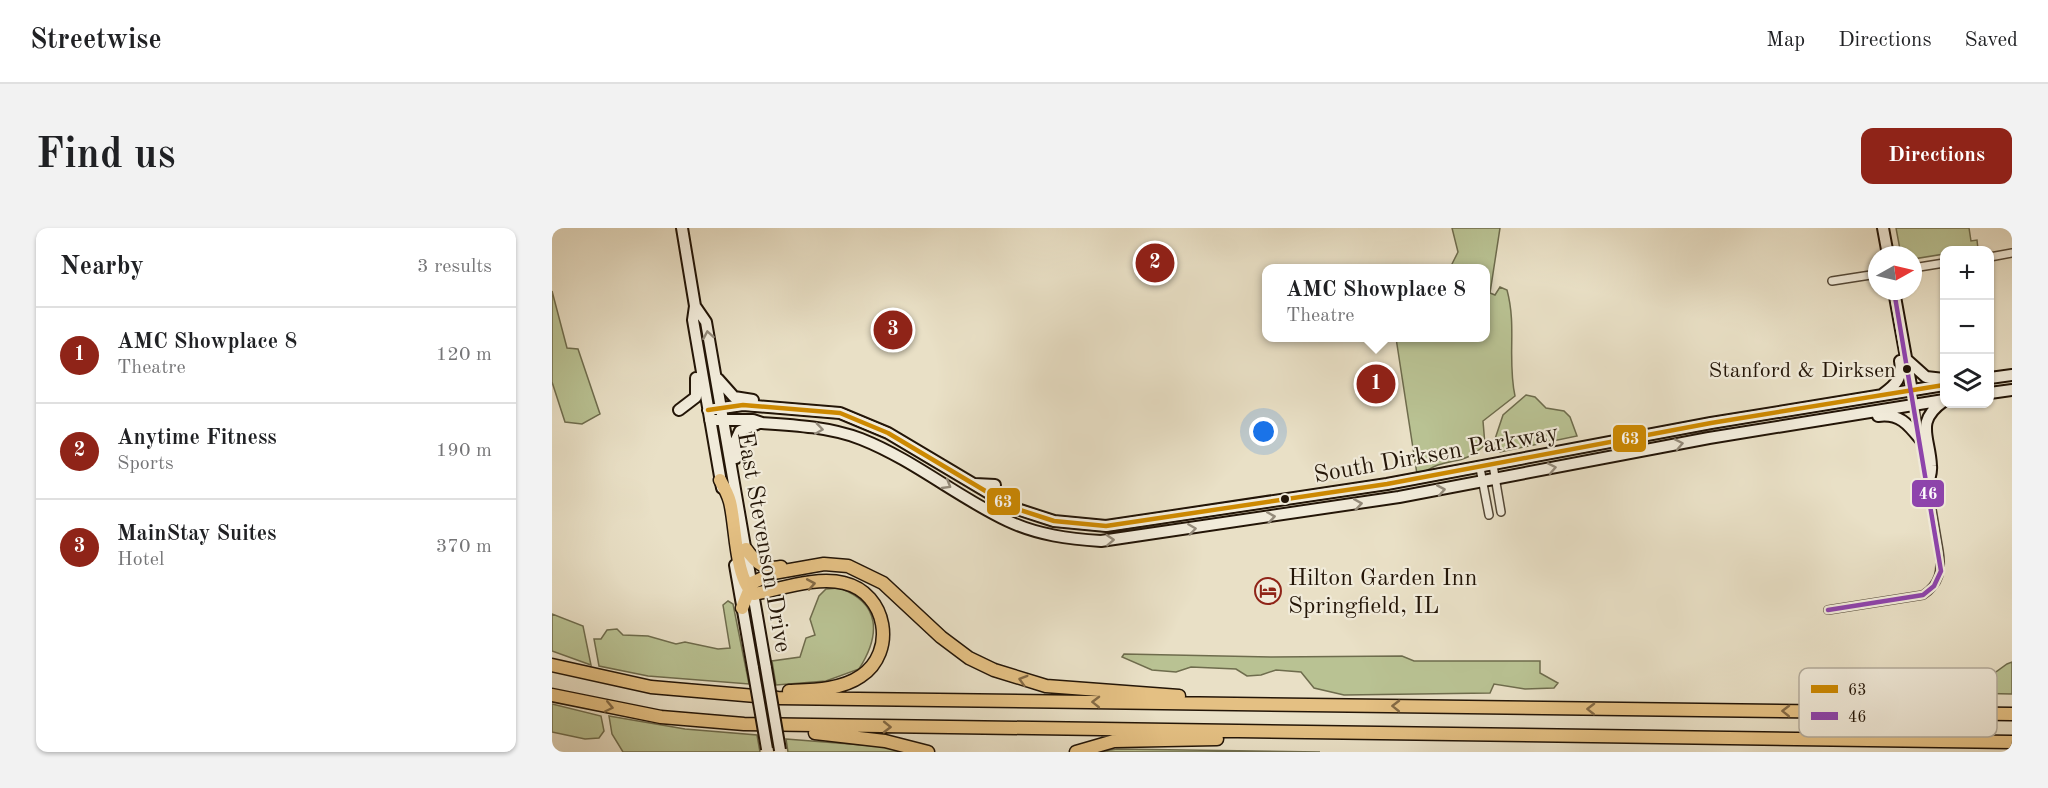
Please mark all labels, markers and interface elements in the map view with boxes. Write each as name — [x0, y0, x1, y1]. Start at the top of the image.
text: Streetwise — [30, 27, 162, 55]
text: Map — [1766, 30, 1805, 51]
text: Directions — [1838, 30, 1932, 51]
text: Saved — [1965, 30, 2018, 51]
button: Directions — [1861, 128, 2012, 184]
text: Find us — [36, 135, 175, 177]
pin: 2 — [1136, 240, 1174, 285]
north arrow — [1868, 246, 1922, 300]
map controls — [1940, 246, 1994, 408]
button: + — [1940, 246, 1994, 300]
text: Nearby — [60, 254, 144, 280]
text: 3 results — [417, 257, 492, 277]
popup — [1262, 264, 1490, 342]
text: AMC Showplace 8 — [1286, 279, 1466, 301]
button: − — [1940, 300, 1994, 354]
text: Theatre — [1286, 306, 1355, 326]
pin: 3 — [874, 308, 912, 352]
text: AMC Showplace 8 — [117, 331, 297, 353]
one-way arrow — [703, 331, 715, 340]
text: 1 — [74, 345, 85, 365]
text: 120 m — [436, 345, 492, 365]
button: layers — [1940, 354, 1994, 408]
text: Theatre — [117, 358, 186, 378]
place label: Stanford & Dirksen — [1709, 360, 1896, 382]
pin: 1 — [1356, 362, 1396, 406]
marker: Stanford & Dirksen — [1901, 363, 1913, 375]
your location — [1249, 417, 1278, 446]
street label: South Dirksen Parkway — [1312, 422, 1561, 488]
one-way arrow — [814, 423, 823, 435]
line badge: 63 — [1612, 424, 1647, 453]
text: Anytime Fitness — [117, 427, 277, 449]
street label: East Stevenson Drive — [732, 430, 794, 654]
text: 63 — [1621, 432, 1639, 448]
one-way arrow — [1674, 438, 1684, 451]
text: 2 — [74, 441, 85, 461]
text: 190 m — [436, 441, 492, 461]
text: Sports — [117, 454, 174, 474]
one-way arrow — [1547, 463, 1557, 476]
one-way arrow — [941, 478, 951, 490]
line badge: 46 — [1911, 479, 1945, 508]
one-way arrow — [1436, 484, 1446, 497]
line badge: 63 — [986, 487, 1021, 516]
text: 46 — [1919, 487, 1937, 503]
unlabelled marker — [1279, 493, 1291, 505]
text: 63 — [994, 495, 1012, 511]
one-way arrow — [1354, 498, 1363, 510]
one-way arrow — [1267, 512, 1276, 524]
text: MainStay Suites — [117, 523, 277, 545]
one-way arrow — [1187, 524, 1197, 536]
one-way arrow — [1105, 534, 1114, 547]
text: 3 — [74, 537, 85, 557]
text: 370 m — [436, 537, 492, 557]
text: Hotel — [117, 550, 164, 570]
place label: Hilton Garden Inn Springfield, IL — [1288, 567, 1477, 619]
hotel icon: Hilton Garden Inn Springfield, IL — [1253, 576, 1283, 606]
one-way arrow — [806, 578, 816, 591]
legend — [1799, 668, 1997, 737]
one-way arrow — [1018, 675, 1028, 688]
text: 63 — [1848, 683, 1867, 699]
one-way arrow — [1091, 696, 1100, 708]
one-way arrow — [604, 700, 614, 713]
one-way arrow — [1391, 700, 1400, 712]
one-way arrow — [1586, 703, 1595, 715]
one-way arrow — [1781, 705, 1790, 717]
text: 46 — [1848, 710, 1867, 726]
one-way arrow — [882, 721, 891, 733]

